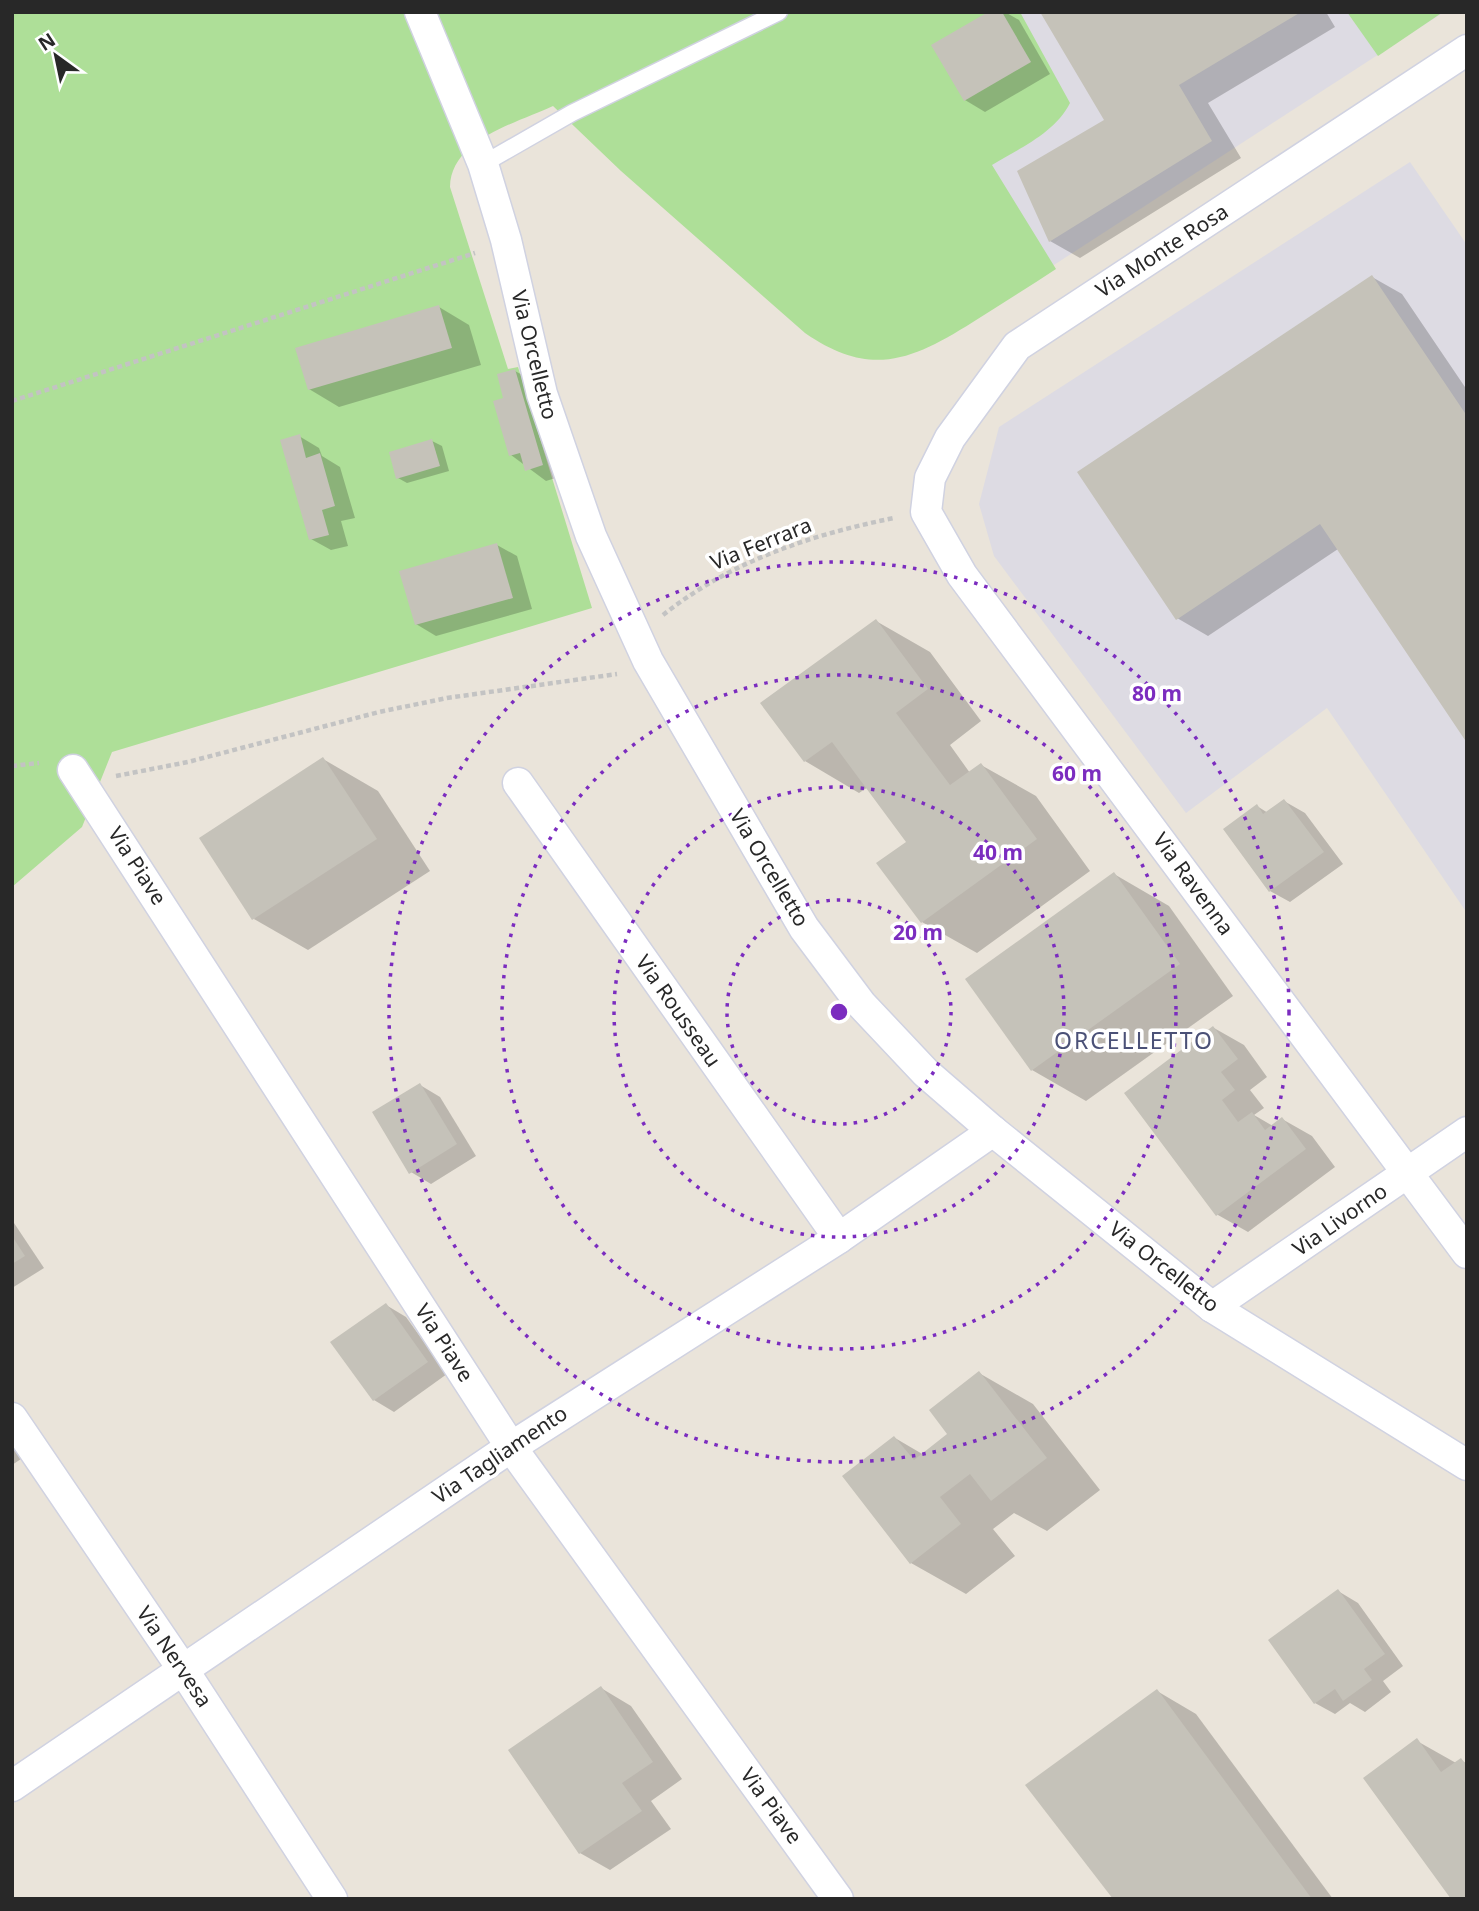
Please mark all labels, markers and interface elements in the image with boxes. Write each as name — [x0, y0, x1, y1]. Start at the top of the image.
north arrow — [21, 21, 91, 91]
text: N — [33, 27, 60, 57]
street label: Via Monte Rosa — [1090, 197, 1233, 303]
street label: Via Orcelletto — [505, 287, 565, 422]
street label: Via Ferrara — [706, 510, 815, 576]
text: 80 m — [1132, 679, 1182, 707]
text: 60 m — [1052, 759, 1102, 787]
street label: Via Orcelletto — [724, 804, 816, 931]
street label: Via Piave — [102, 821, 173, 910]
street label: Via Ravenna — [1147, 826, 1241, 940]
text: 40 m — [973, 838, 1023, 866]
text: 20 m — [893, 918, 943, 946]
street label: Via Rousseau — [630, 949, 728, 1072]
centre of rings — [827, 1000, 851, 1024]
district label: ORCELLETTO — [1054, 1024, 1214, 1056]
street label: Via Livorno — [1287, 1176, 1392, 1262]
street label: Via Orcelletto — [1104, 1214, 1225, 1318]
street label: Via Piave — [409, 1298, 480, 1387]
street label: Via Tagliamento — [426, 1399, 572, 1510]
street label: Via Nervesa — [131, 1600, 219, 1712]
street label: Via Piave — [735, 1762, 809, 1849]

